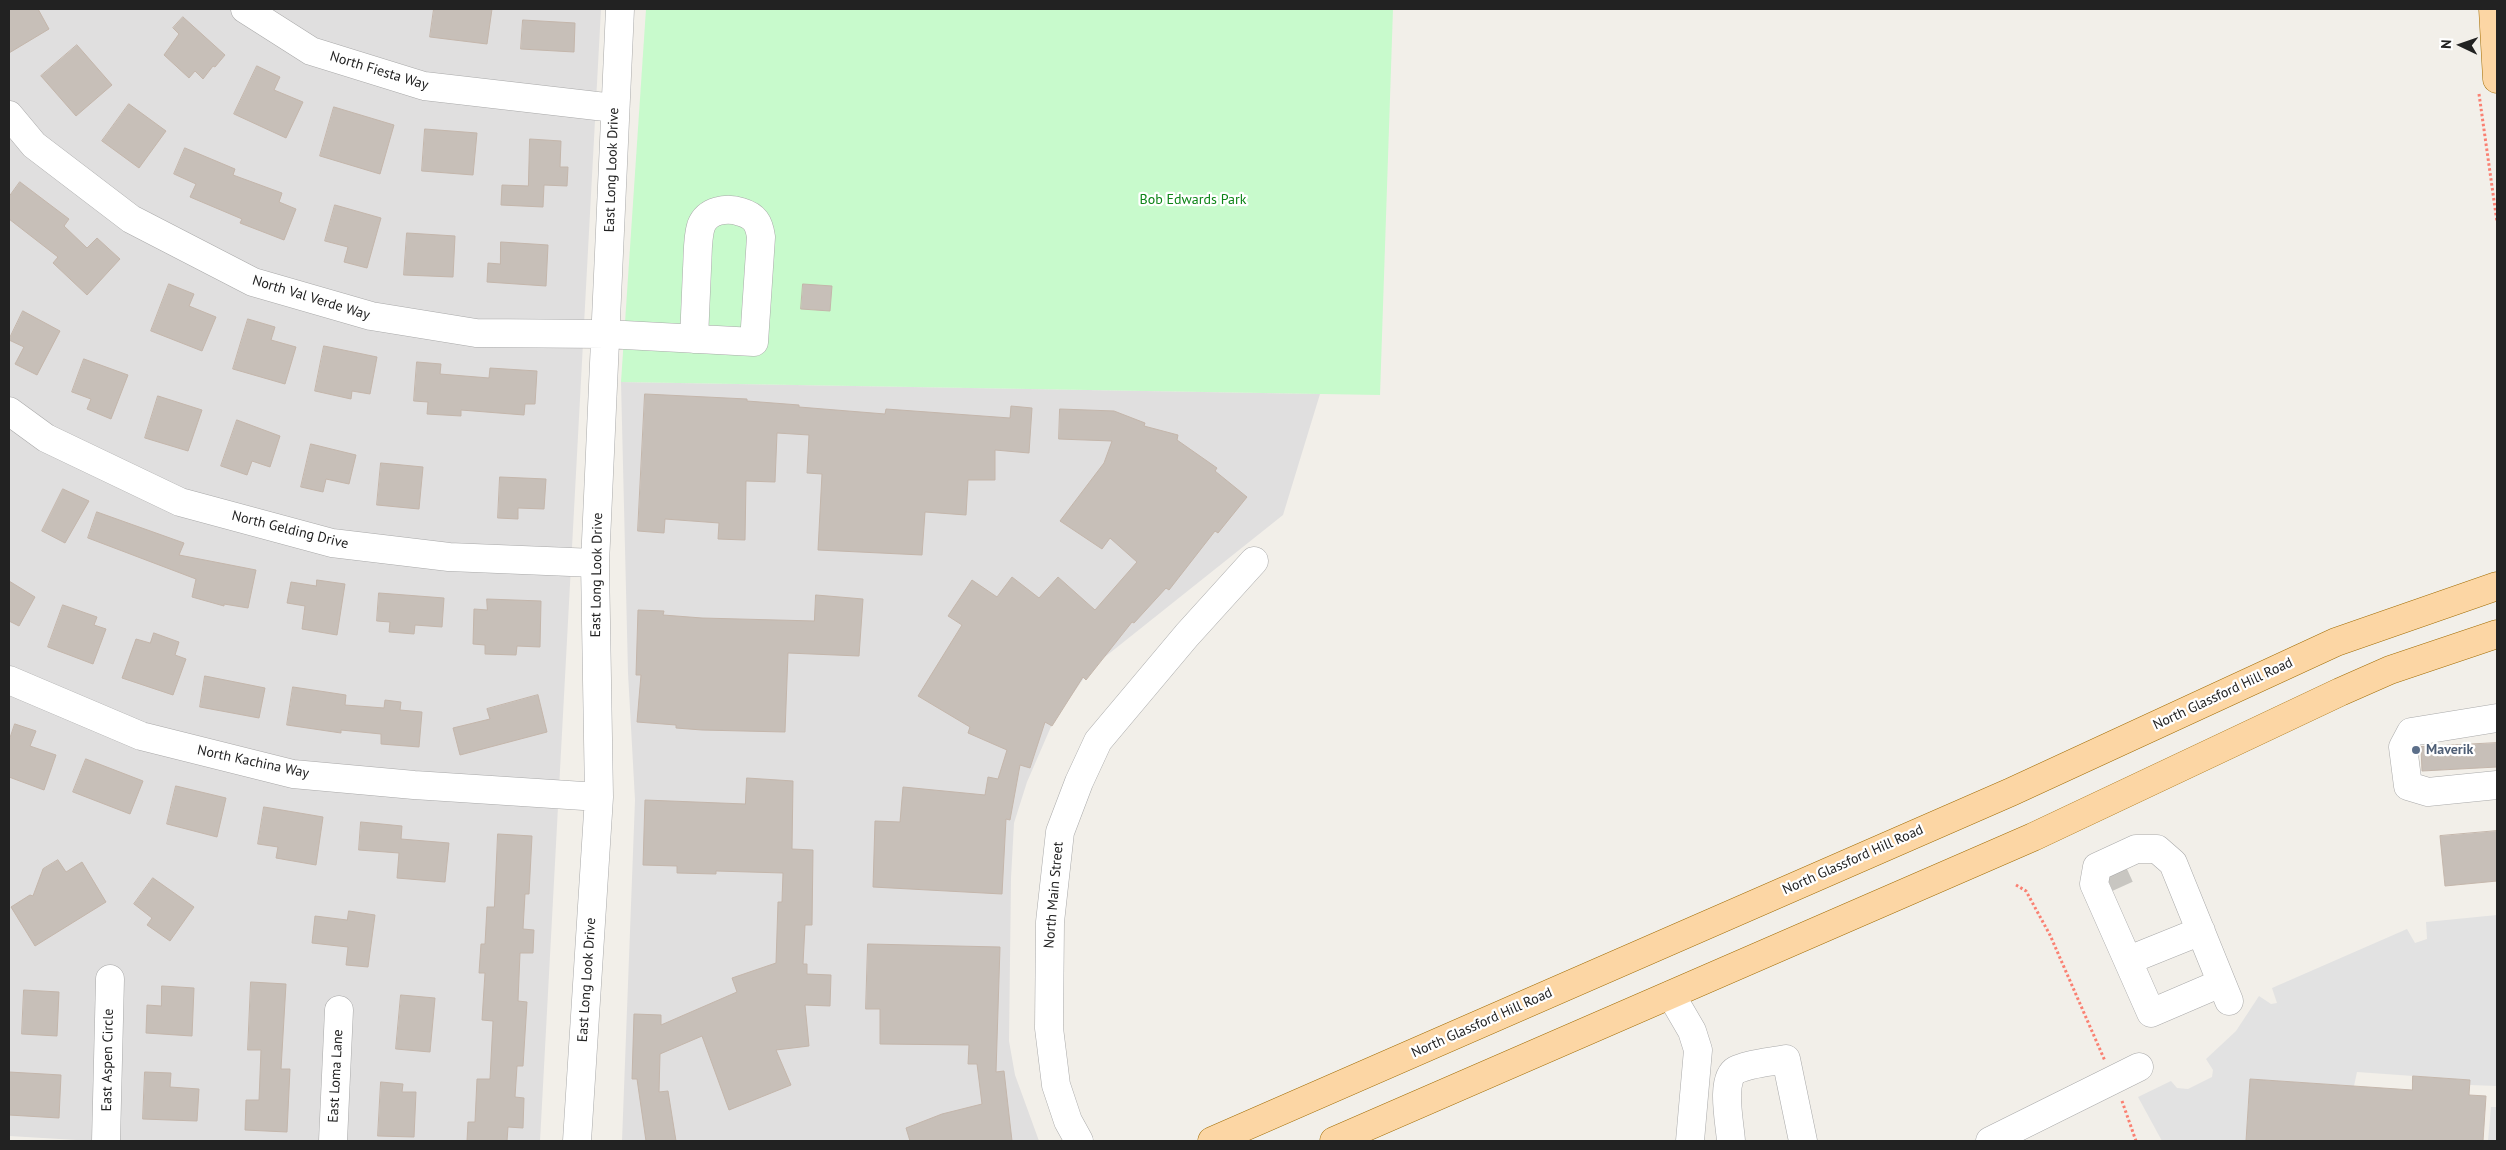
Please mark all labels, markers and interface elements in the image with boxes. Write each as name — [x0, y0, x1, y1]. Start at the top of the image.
north arrow — [2436, 20, 2486, 70]
text: N — [2437, 39, 2455, 49]
street label: North Fiesta Way — [328, 48, 430, 94]
street label: East Long Look Drive — [601, 107, 623, 233]
park label: Bob Edwards Park — [1140, 192, 1246, 208]
street label: North Val Verde Way — [250, 272, 372, 324]
street label: North Gelding Drive — [230, 507, 350, 553]
street label: East Long Look Drive — [588, 512, 606, 638]
street label: North Glassford Hill Road — [2150, 654, 2296, 734]
street label: North Kachina Way — [196, 742, 310, 782]
place label: Maverik — [2426, 742, 2473, 758]
marker: Maverik — [2410, 744, 2422, 756]
street label: North Glassford Hill Road — [1780, 821, 1926, 899]
street label: North Main Street — [1041, 841, 1067, 949]
street label: East Long Look Drive — [574, 917, 600, 1043]
street label: North Glassford Hill Road — [1409, 984, 1555, 1062]
street label: East Aspen Circle — [99, 1008, 117, 1112]
street label: East Loma Lane — [325, 1029, 347, 1123]

